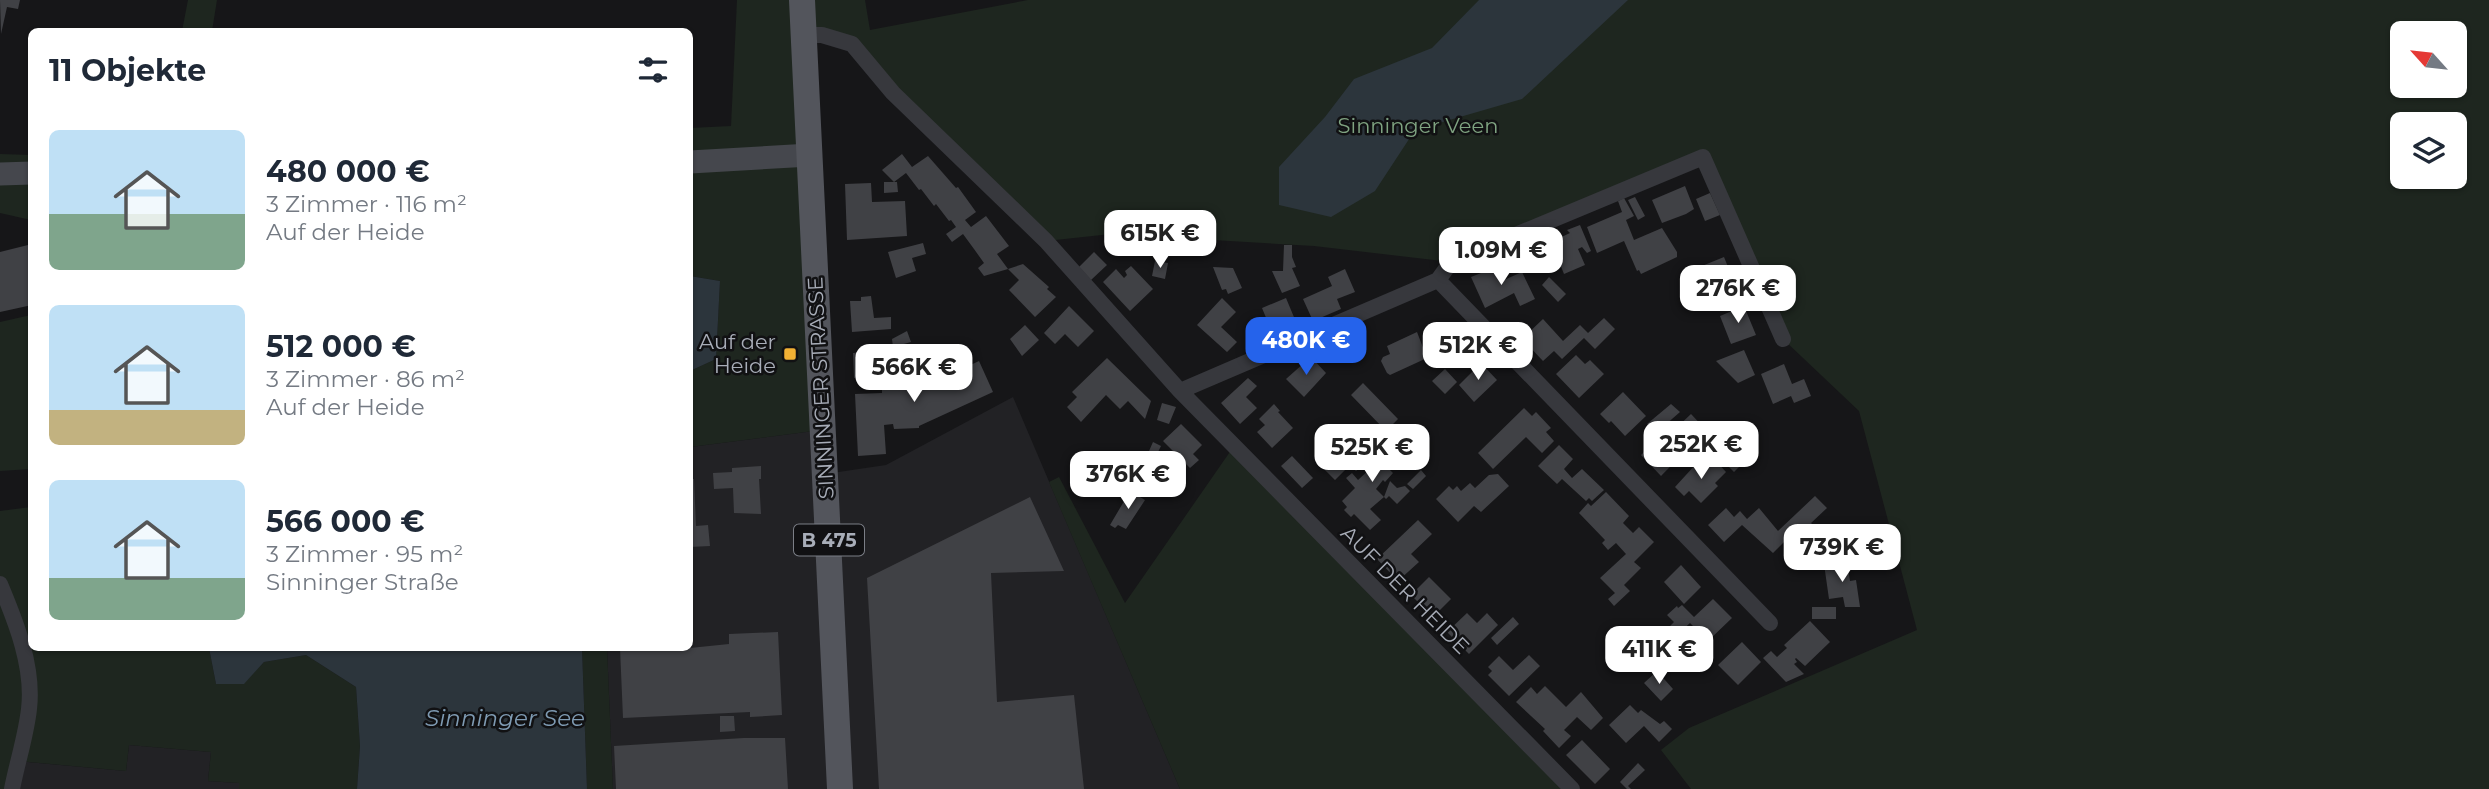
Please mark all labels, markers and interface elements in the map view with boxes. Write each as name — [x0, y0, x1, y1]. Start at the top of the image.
north arrow — [2390, 21, 2468, 98]
map controls — [2390, 21, 2467, 189]
icon: filters — [634, 51, 672, 89]
text: 11 Objekte — [49, 52, 206, 89]
button: layers — [2390, 112, 2467, 189]
park label: Sinninger Veen — [1338, 113, 1498, 138]
text: 480 000 € — [266, 153, 430, 190]
icon: home — [105, 158, 189, 242]
text: 3 Zimmer · 116 m² — [266, 190, 467, 218]
pin: 615K € — [1103, 210, 1217, 270]
text: Auf der Heide — [266, 218, 425, 246]
text: 615K € — [1120, 219, 1200, 247]
pin: 1.09M € — [1436, 228, 1566, 287]
text: 1.09M € — [1455, 236, 1547, 264]
pin: 276K € — [1681, 266, 1795, 325]
text: 276K € — [1696, 274, 1780, 302]
street label: SINNINGER STRASSE — [802, 276, 839, 500]
pin: 480K € — [1249, 318, 1363, 377]
pin: 512K € — [1421, 322, 1535, 382]
text: 480K € — [1261, 326, 1351, 354]
text: 512 000 € — [266, 328, 416, 365]
place label: Auf der Heide — [699, 329, 776, 378]
text: 512K € — [1439, 331, 1517, 359]
icon: home — [105, 333, 189, 417]
pin: 566K € — [857, 344, 971, 404]
marker: Auf der Heide — [782, 346, 798, 362]
text: 566K € — [871, 353, 957, 381]
text: 3 Zimmer · 86 m² — [266, 365, 465, 393]
text: Auf der Heide — [266, 393, 425, 421]
pin: 252K € — [1644, 421, 1758, 481]
pin: 525K € — [1315, 424, 1429, 484]
text: 252K € — [1660, 430, 1742, 458]
text: 525K € — [1330, 433, 1414, 461]
pin: 376K € — [1071, 452, 1185, 511]
text: 376K € — [1086, 460, 1170, 488]
text: 566 000 € — [266, 503, 425, 540]
icon: home — [105, 508, 189, 592]
street label: AUF DER HEIDE — [1336, 520, 1475, 659]
road number: B 475 — [794, 524, 864, 555]
pin: 739K € — [1785, 524, 1899, 584]
text: 739K € — [1800, 533, 1884, 561]
text: 3 Zimmer · 95 m² — [266, 540, 463, 568]
text: Sinninger Straße — [266, 568, 459, 596]
pin: 411K € — [1602, 626, 1716, 686]
text: 411K € — [1621, 635, 1697, 663]
water label: Sinninger See — [425, 704, 585, 732]

